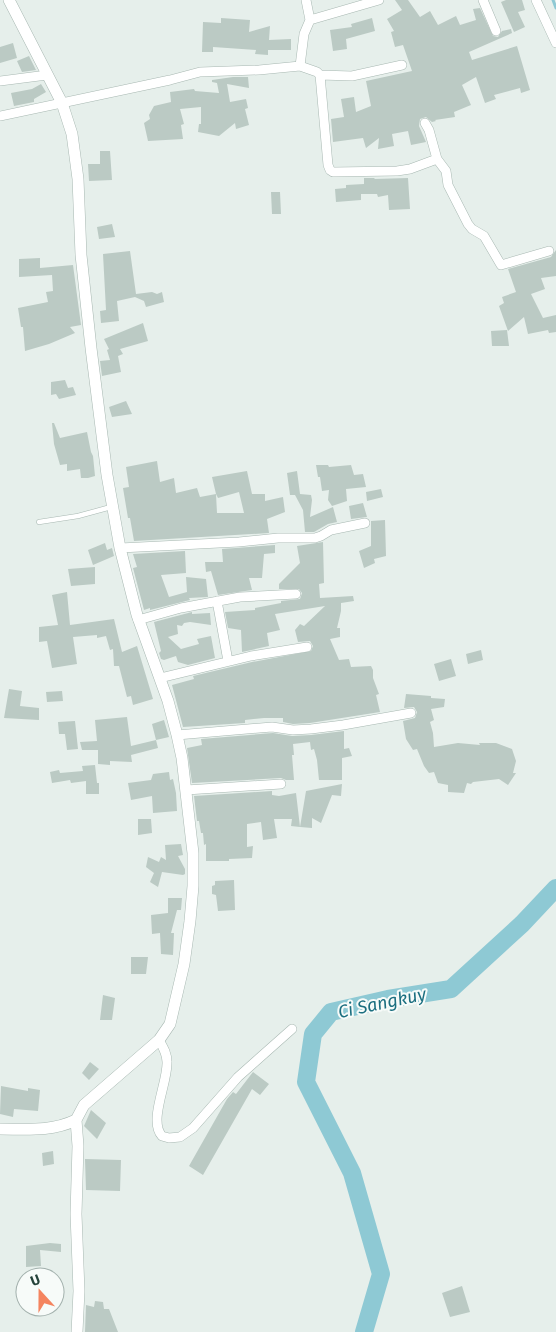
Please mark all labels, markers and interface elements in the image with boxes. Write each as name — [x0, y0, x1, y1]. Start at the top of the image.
water label: Ci Sangkuy — [336, 983, 429, 1023]
north arrow — [15, 1267, 65, 1317]
text: U — [28, 1271, 43, 1290]

